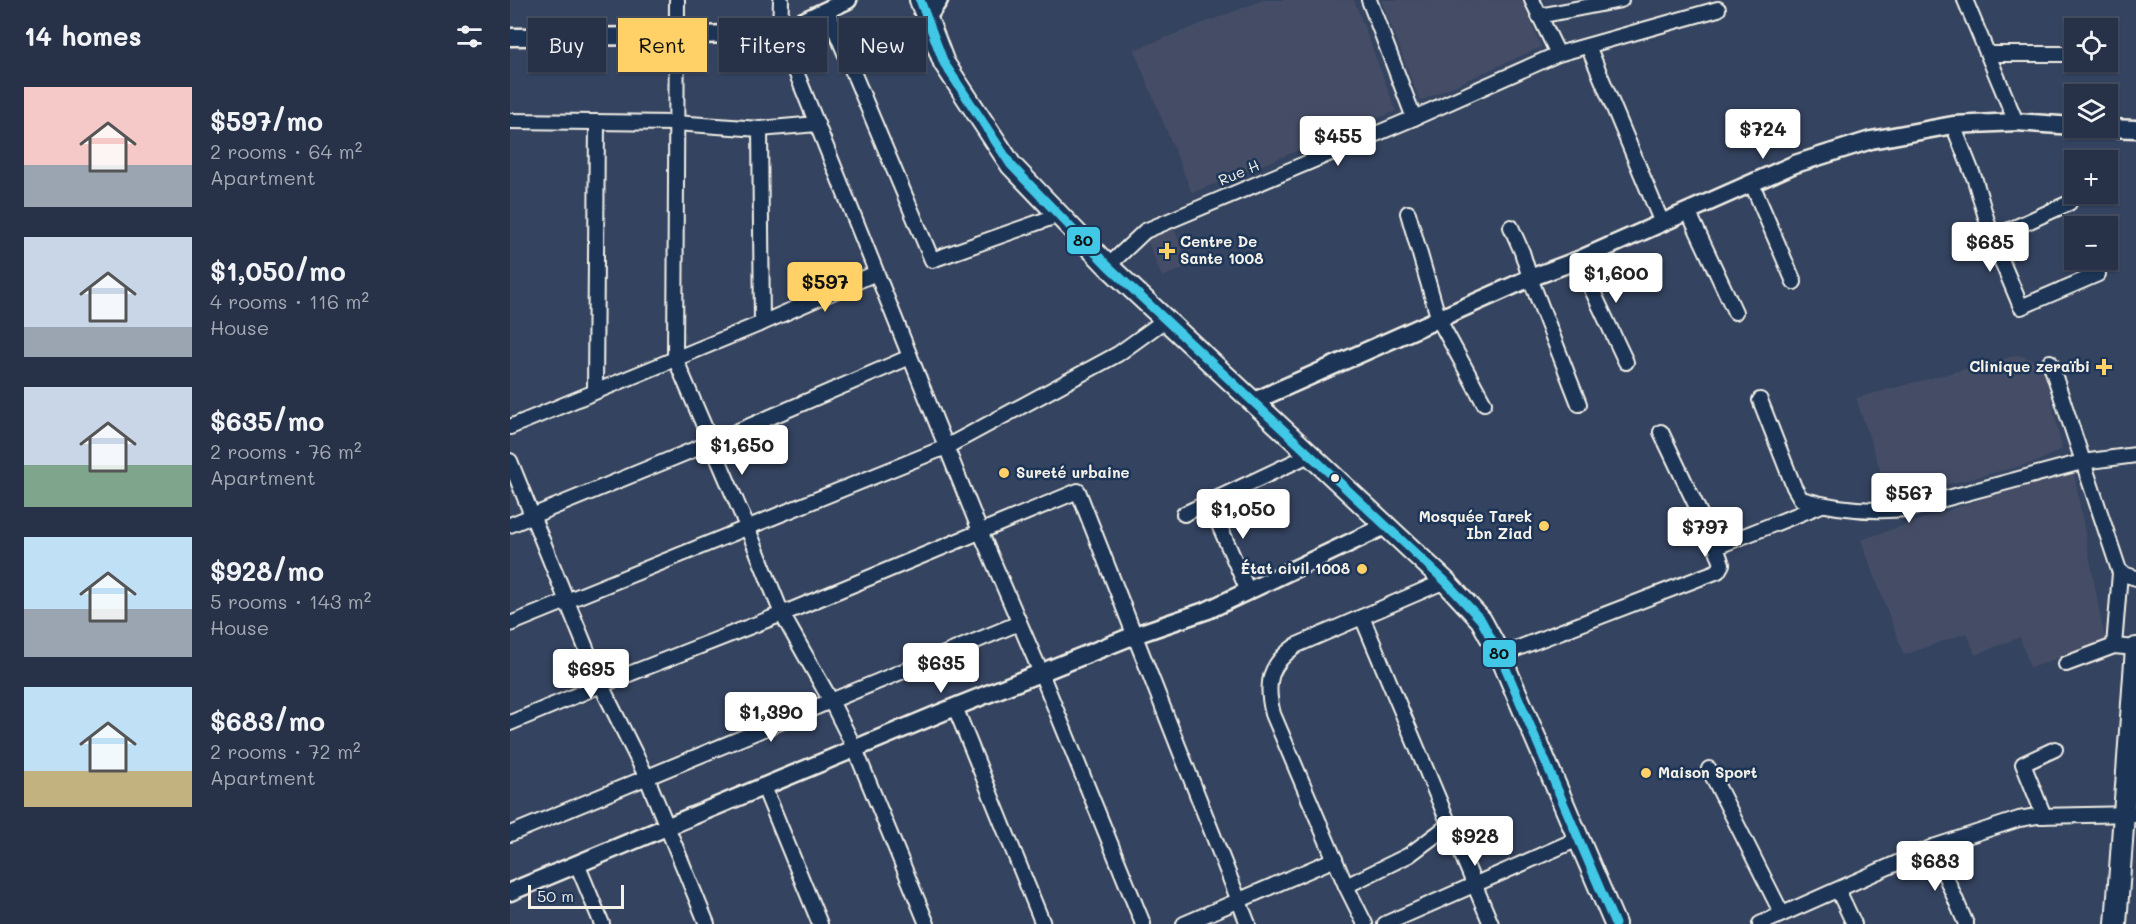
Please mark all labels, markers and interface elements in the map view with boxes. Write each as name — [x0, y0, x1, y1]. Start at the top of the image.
chip: Buy — [528, 18, 606, 72]
chip: Rent — [618, 18, 707, 72]
chip: Filters — [719, 18, 827, 72]
chip: New — [839, 18, 926, 72]
map controls — [2064, 18, 2118, 270]
button: locate — [2064, 18, 2118, 72]
text: 14 homes — [24, 19, 142, 53]
icon: filters — [453, 20, 486, 53]
button: layers — [2064, 84, 2118, 138]
text: $597/mo — [210, 104, 323, 138]
pin: $724 — [1727, 109, 1799, 160]
icon: home — [72, 111, 144, 183]
text: $724 — [1739, 115, 1787, 141]
pin: $455 — [1302, 116, 1374, 167]
text: $455 — [1314, 122, 1362, 148]
text: 2 rooms · 64 m² — [210, 138, 362, 164]
button: + — [2064, 150, 2118, 204]
street label: Rue H — [1215, 155, 1262, 190]
text: Apartment — [210, 164, 316, 190]
button: − — [2064, 216, 2118, 270]
pin: $685 — [1954, 222, 2026, 273]
line badge: 80 — [1066, 226, 1101, 255]
text: $685 — [1966, 228, 2014, 254]
text: 80 — [1073, 229, 1093, 250]
place label: Centre De Sante 1008 — [1180, 231, 1263, 268]
marker: Centre De Sante 1008 — [1158, 242, 1176, 260]
pin: $1,600 — [1567, 253, 1665, 304]
text: $1,050/mo — [210, 254, 346, 288]
text: $1,600 — [1583, 259, 1649, 285]
icon: home — [72, 261, 144, 333]
pin: $597 — [789, 262, 861, 313]
text: $597 — [801, 268, 849, 294]
text: 4 rooms · 116 m² — [210, 288, 369, 314]
text: House — [210, 314, 269, 340]
place label: Clinique zeraïbi — [1969, 356, 2090, 376]
marker: Clinique zeraïbi — [2095, 358, 2113, 376]
text: $635/mo — [210, 404, 324, 438]
icon: home — [72, 411, 144, 483]
pin: $1,650 — [693, 425, 791, 476]
text: $1,650 — [710, 431, 774, 457]
text: 2 rooms · 76 m² — [210, 438, 362, 464]
place label: Sureté urbaine — [1016, 462, 1130, 482]
text: Apartment — [210, 464, 316, 490]
marker: Sureté urbaine — [997, 466, 1011, 480]
unlabelled marker — [1329, 472, 1341, 484]
pin: $567 — [1873, 473, 1945, 524]
text: $567 — [1885, 479, 1933, 505]
pin: $1,050 — [1194, 489, 1292, 540]
text: $1,050 — [1211, 495, 1275, 521]
place label: Mosquée Tarek Ibn Ziad — [1419, 506, 1532, 543]
pin: $797 — [1669, 507, 1741, 558]
text: $797 — [1682, 513, 1728, 539]
marker: Mosquée Tarek Ibn Ziad — [1537, 519, 1551, 533]
text: $928/mo — [210, 554, 324, 588]
place label: État civil 1008 — [1241, 558, 1350, 578]
icon: home — [72, 561, 144, 633]
marker: État civil 1008 — [1355, 562, 1369, 576]
text: 5 rooms · 143 m² — [210, 588, 371, 614]
text: House — [210, 614, 269, 640]
line badge: 80 — [1482, 639, 1517, 668]
text: 80 — [1489, 642, 1509, 663]
pin: $635 — [905, 643, 977, 694]
pin: $695 — [555, 649, 627, 700]
text: $635 — [917, 649, 965, 675]
text: $695 — [567, 655, 615, 681]
pin: $1,390 — [722, 692, 820, 743]
text: $1,390 — [739, 698, 803, 724]
text: $683/mo — [210, 704, 325, 738]
icon: home — [72, 711, 144, 783]
text: 2 rooms · 72 m² — [210, 738, 361, 764]
place label: Maison Sport — [1658, 762, 1758, 782]
text: Apartment — [210, 764, 316, 790]
marker: Maison Sport — [1639, 766, 1653, 780]
pin: $928 — [1439, 816, 1511, 867]
text: $928 — [1451, 822, 1499, 848]
pin: $683 — [1899, 841, 1971, 892]
text: $683 — [1911, 847, 1959, 873]
scale bar — [528, 882, 624, 910]
text: 50 m — [537, 885, 574, 906]

